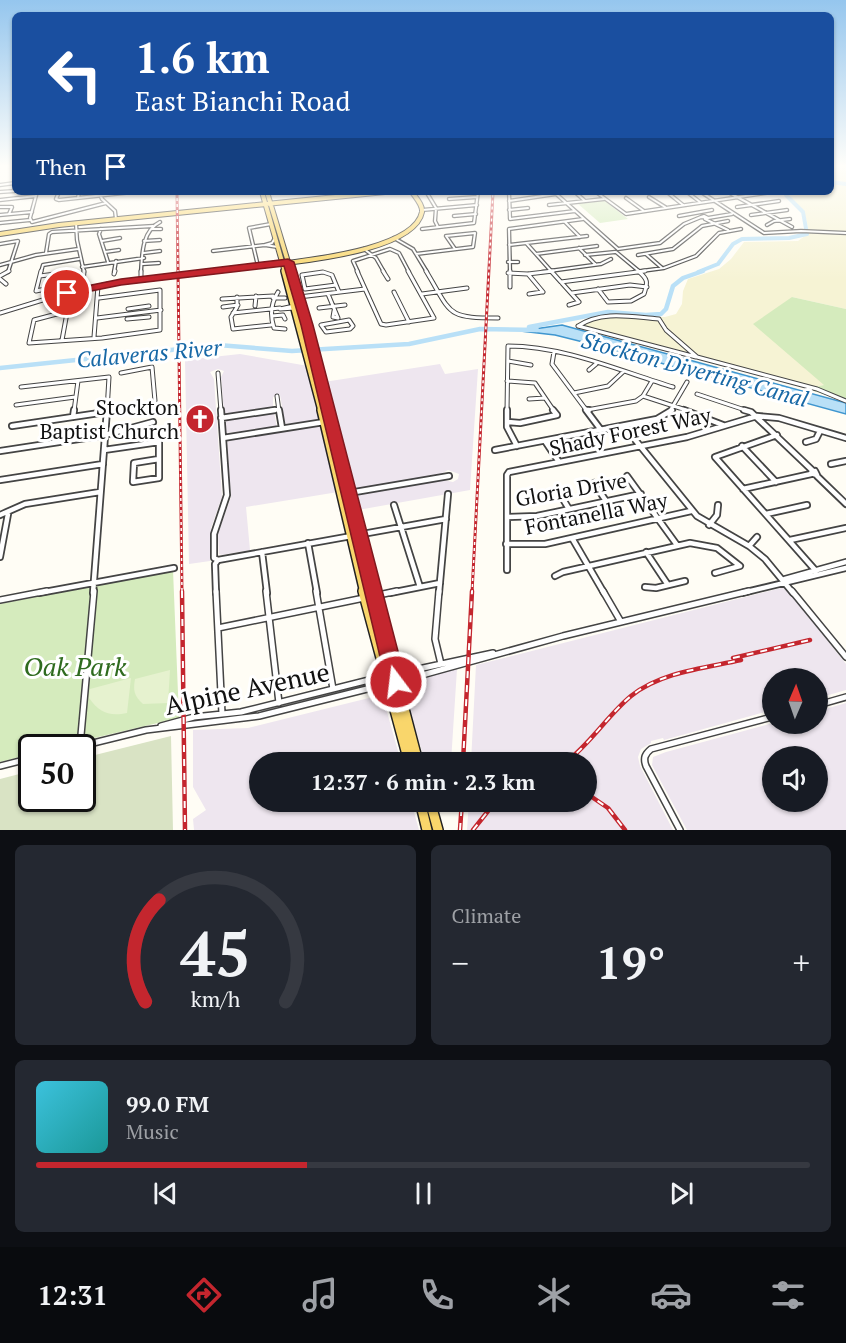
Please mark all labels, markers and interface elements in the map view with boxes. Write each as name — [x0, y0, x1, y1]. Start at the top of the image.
text: 1.6 km — [135, 29, 270, 85]
icon: left — [36, 36, 114, 114]
text: East Bianchi Road — [135, 83, 350, 119]
icon: arrive — [99, 150, 132, 183]
text: Then — [36, 152, 87, 181]
pin — [41, 267, 92, 318]
icon: arrive — [50, 276, 83, 309]
water label: Stockton Diverting Canal — [578, 325, 812, 413]
water label: Calaveras River — [75, 332, 224, 374]
place label: Stockton Baptist Church — [40, 393, 180, 445]
street label: Shady Forest Way — [547, 400, 714, 462]
church icon: Stockton Baptist Church — [184, 403, 216, 435]
street label: Gloria Drive — [513, 465, 629, 513]
street label: Fontanella Way — [522, 485, 670, 541]
park label: Oak Park — [23, 649, 127, 683]
position arrow — [364, 650, 428, 714]
street label: Alpine Avenue — [161, 654, 333, 722]
north arrow — [762, 668, 828, 734]
map controls — [762, 668, 828, 812]
speed limit sign: 50 — [18, 734, 96, 812]
button: sound — [762, 746, 828, 812]
text: 12:37 · 6 min · 2.3 km — [311, 767, 535, 796]
text: Climate — [452, 902, 521, 929]
text: 45 — [180, 911, 251, 994]
text: 19° — [596, 932, 665, 992]
text: − — [452, 941, 469, 984]
text: + — [792, 941, 810, 984]
text: km/h — [190, 985, 240, 1013]
text: 99.0 FM — [126, 1089, 209, 1118]
text: Music — [126, 1118, 179, 1145]
icon: previous — [149, 1177, 182, 1210]
icon: pause — [407, 1177, 440, 1210]
icon: next — [665, 1177, 698, 1210]
icon: directions — [183, 1274, 225, 1316]
icon: music — [299, 1274, 341, 1316]
icon: phone — [416, 1274, 458, 1316]
icon: climate — [533, 1274, 575, 1316]
icon: car — [650, 1274, 692, 1316]
icon: filters — [767, 1274, 809, 1316]
text: 12:31 — [37, 1277, 108, 1313]

